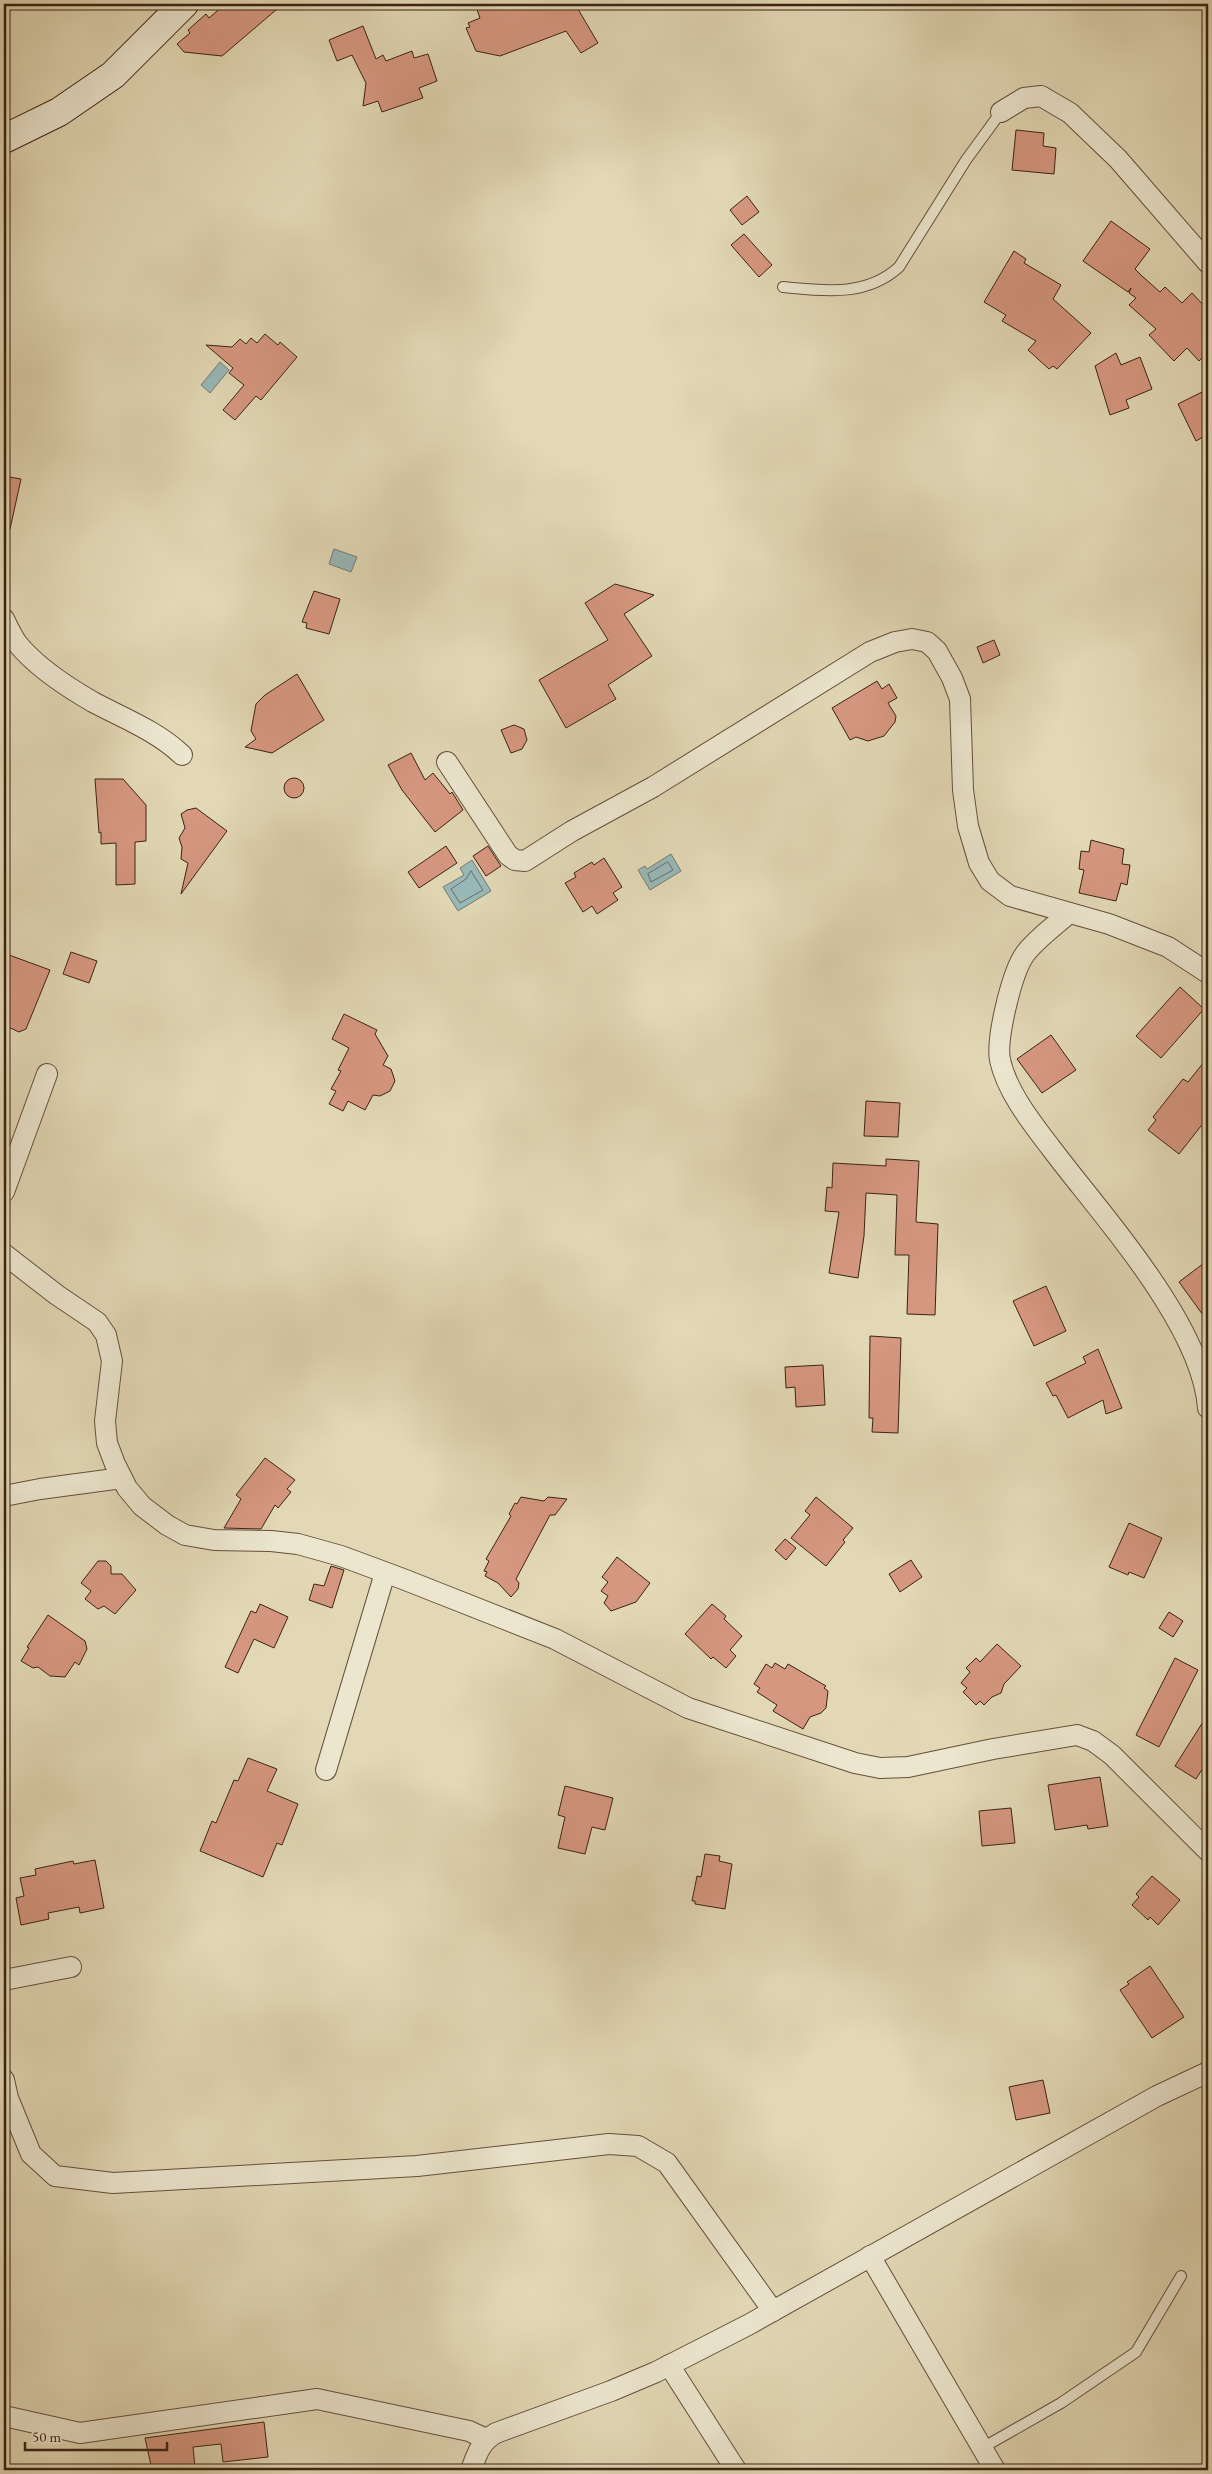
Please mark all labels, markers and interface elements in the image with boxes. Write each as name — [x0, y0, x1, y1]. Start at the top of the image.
scale bar — [25, 2419, 168, 2451]
text: 50 m — [32, 2427, 61, 2446]

